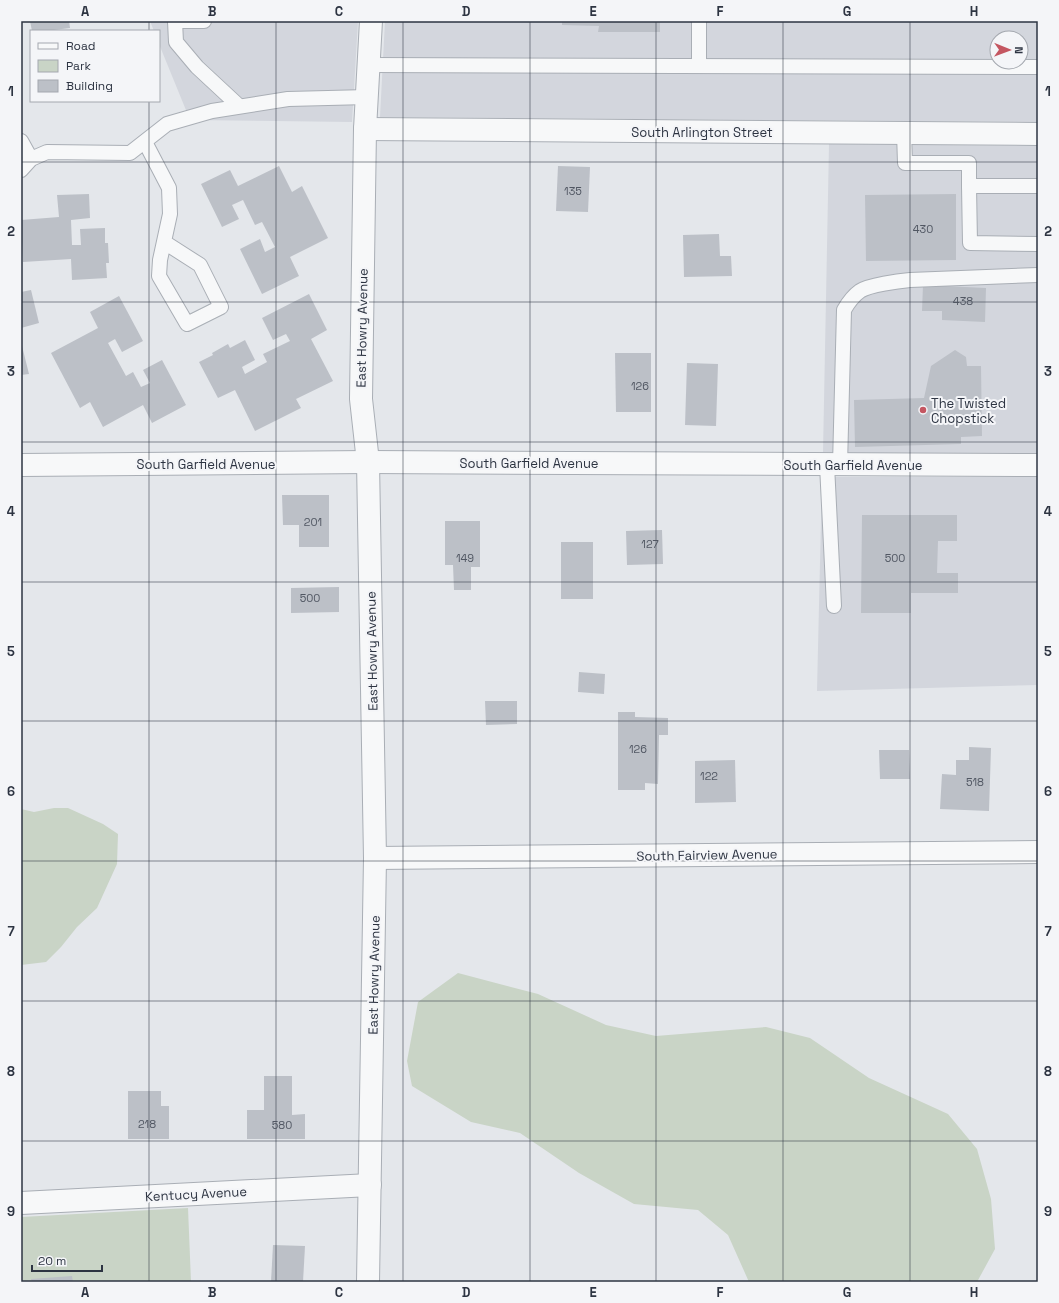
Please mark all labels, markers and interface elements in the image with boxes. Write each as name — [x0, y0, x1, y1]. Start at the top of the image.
text: A — [81, 3, 90, 20]
text: B — [208, 3, 217, 20]
text: C — [335, 3, 343, 20]
text: D — [462, 3, 471, 20]
text: E — [589, 3, 597, 20]
text: F — [717, 3, 724, 20]
text: G — [843, 3, 851, 20]
text: H — [970, 3, 978, 20]
legend — [30, 30, 160, 102]
north arrow — [989, 30, 1029, 70]
text: Road — [66, 38, 95, 54]
text: N — [1012, 46, 1026, 54]
text: Park — [66, 58, 91, 74]
text: Building — [66, 78, 113, 94]
text: 1 — [8, 83, 14, 100]
text: 1 — [1045, 83, 1051, 100]
street label: South Arlington Street — [631, 124, 773, 141]
house number: 135 — [564, 184, 582, 198]
house number: 430 — [913, 222, 933, 236]
text: 2 — [7, 223, 15, 240]
text: 2 — [1044, 223, 1052, 240]
street label: East Howry Avenue — [352, 268, 372, 388]
house number: 438 — [953, 294, 973, 308]
text: 3 — [7, 363, 15, 380]
text: 3 — [1044, 363, 1052, 380]
house number: 126 — [631, 379, 649, 393]
place label: The Twisted Chopstick — [931, 395, 1006, 427]
marker: The Twisted Chopstick — [918, 405, 928, 415]
street label: South Garfield Avenue — [459, 455, 599, 472]
street label: South Garfield Avenue — [136, 456, 276, 473]
street label: South Garfield Avenue — [783, 457, 923, 474]
text: 4 — [7, 503, 15, 520]
text: 4 — [1044, 503, 1052, 520]
house number: 201 — [304, 515, 322, 529]
house number: 127 — [641, 537, 659, 551]
house number: 149 — [456, 551, 474, 565]
house number: 500 — [885, 551, 905, 565]
house number: 500 — [300, 591, 320, 605]
street label: East Howry Avenue — [362, 591, 382, 711]
text: 5 — [7, 643, 15, 660]
text: 5 — [1044, 643, 1052, 660]
house number: 126 — [629, 742, 647, 756]
house number: 122 — [700, 769, 718, 783]
house number: 518 — [966, 775, 984, 789]
text: 6 — [7, 783, 15, 800]
text: 6 — [1044, 783, 1052, 800]
street label: South Fairview Avenue — [636, 845, 778, 865]
street label: East Howry Avenue — [364, 915, 384, 1035]
text: 7 — [7, 923, 15, 940]
text: 7 — [1044, 923, 1052, 940]
text: 8 — [7, 1063, 15, 1080]
text: 8 — [1044, 1063, 1052, 1080]
house number: 218 — [138, 1117, 156, 1131]
house number: 580 — [272, 1118, 292, 1132]
street label: Kentucy Avenue — [145, 1183, 247, 1205]
text: 9 — [7, 1203, 15, 1220]
text: 9 — [1044, 1203, 1052, 1220]
scale bar — [32, 1247, 102, 1273]
text: 20 m — [38, 1253, 66, 1269]
text: A — [81, 1284, 90, 1301]
text: B — [208, 1284, 217, 1301]
text: C — [335, 1284, 343, 1301]
text: D — [462, 1284, 471, 1301]
text: E — [589, 1284, 597, 1301]
text: F — [717, 1284, 724, 1301]
text: G — [843, 1284, 851, 1301]
text: H — [970, 1284, 978, 1301]

